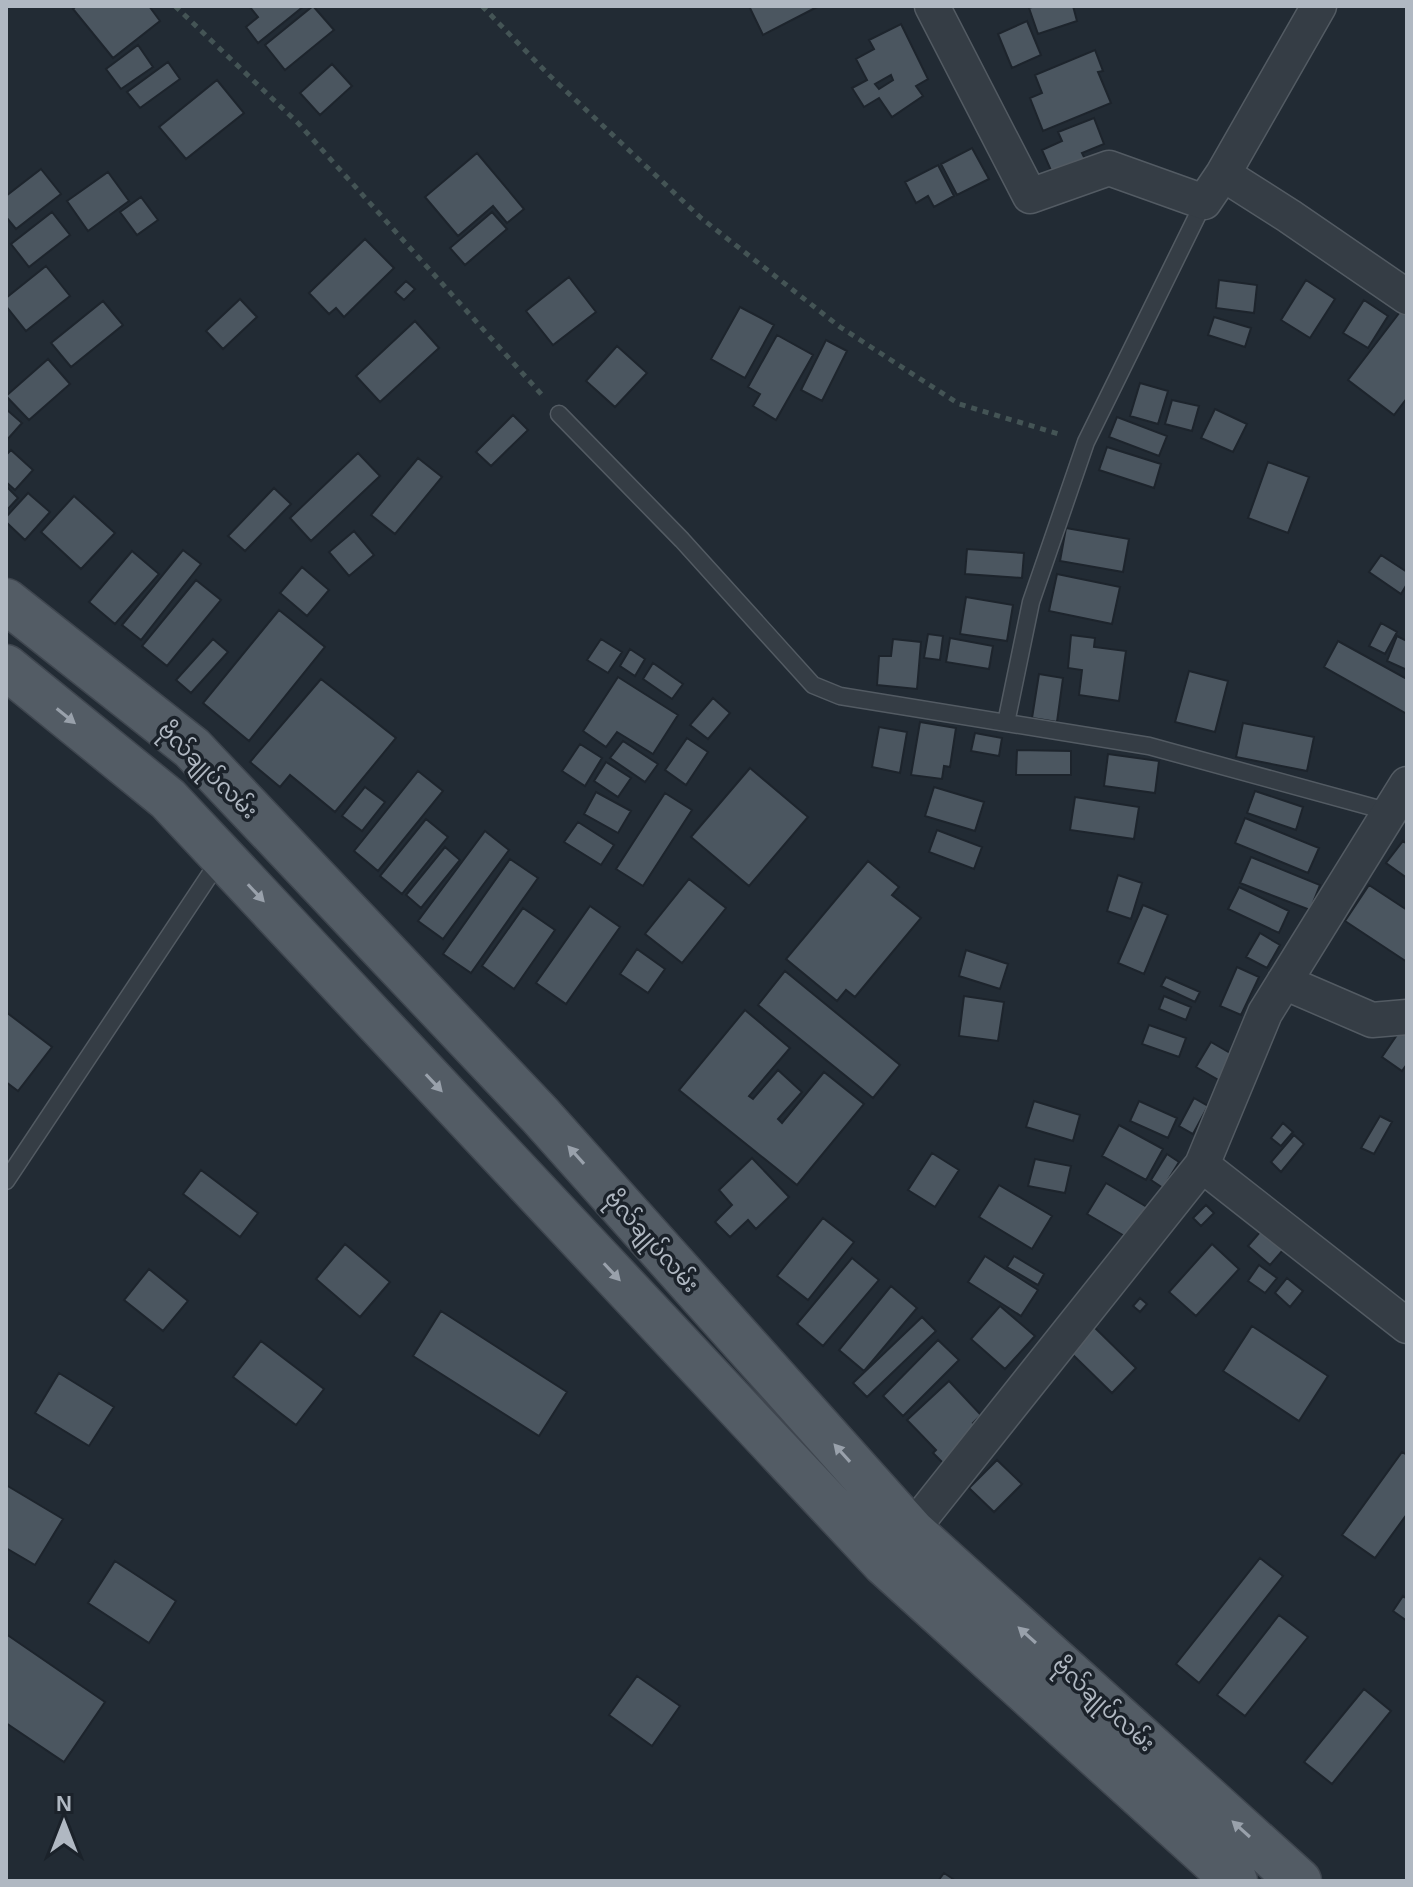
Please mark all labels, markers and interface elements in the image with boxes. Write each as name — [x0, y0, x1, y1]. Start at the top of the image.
one-way arrow — [56, 707, 76, 724]
street label: ဗိုလ်ချုပ်လမ်း — [149, 715, 264, 828]
one-way arrow — [247, 883, 265, 902]
one-way arrow — [425, 1073, 443, 1092]
one-way arrow — [567, 1146, 585, 1165]
street label: ဗိုလ်ချုပ်လမ်း — [595, 1183, 706, 1301]
one-way arrow — [602, 1262, 620, 1281]
one-way arrow — [834, 1444, 852, 1463]
one-way arrow — [1018, 1627, 1037, 1645]
street label: ဗိုလ်ချုပ်လမ်း — [1044, 1650, 1162, 1761]
north arrow — [24, 1783, 104, 1863]
text: N — [56, 1791, 72, 1816]
one-way arrow — [1231, 1820, 1250, 1838]

